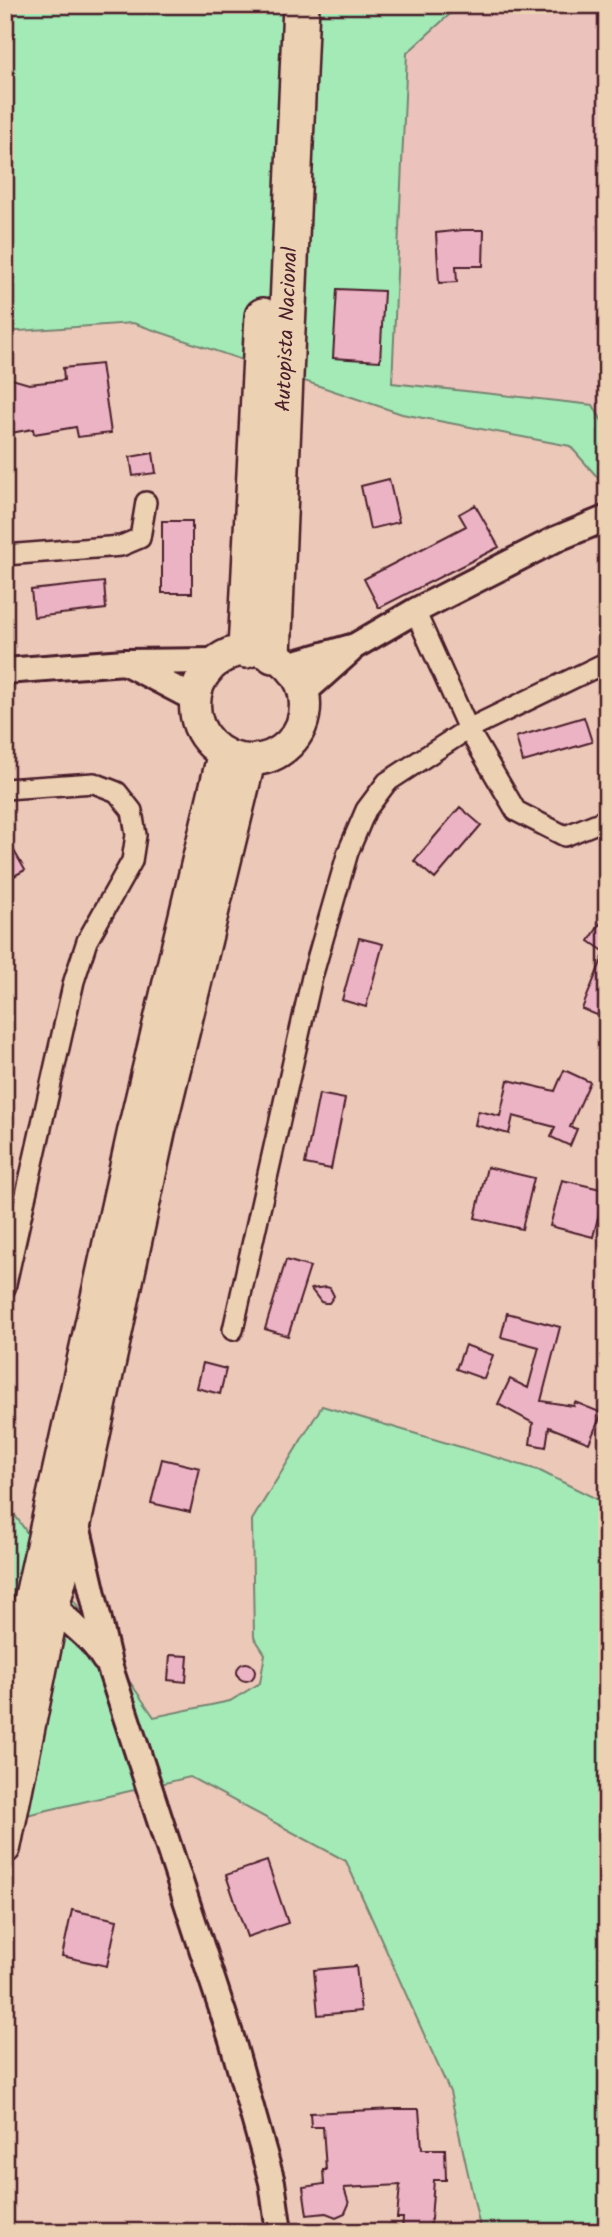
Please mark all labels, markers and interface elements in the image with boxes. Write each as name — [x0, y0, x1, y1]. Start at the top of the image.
street label: Autopista Nacional — [267, 246, 307, 413]

